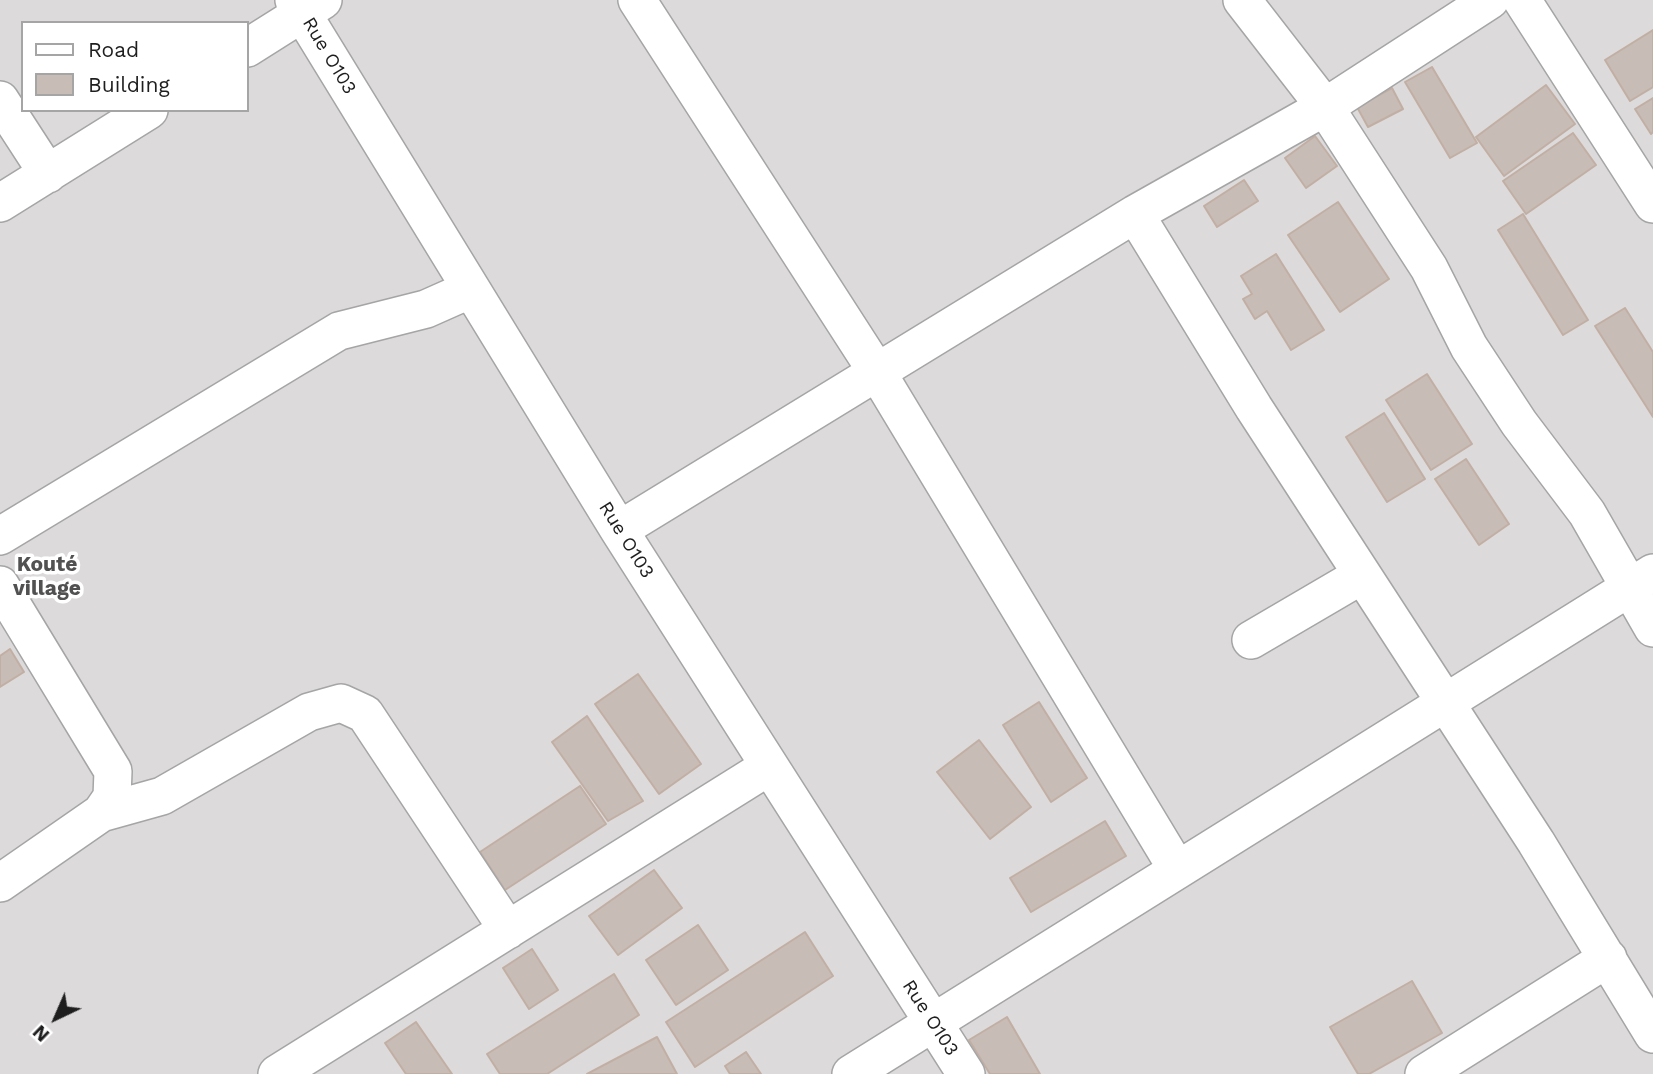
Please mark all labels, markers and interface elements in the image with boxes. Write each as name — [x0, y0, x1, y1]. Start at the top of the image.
street label: Rue O103 — [297, 13, 361, 99]
legend — [21, 21, 248, 112]
text: Road — [88, 37, 139, 62]
text: Building — [88, 72, 170, 97]
street label: Rue O103 — [594, 498, 658, 582]
district label: Kouté village — [13, 552, 81, 602]
street label: Rue O103 — [897, 976, 963, 1060]
north arrow — [21, 983, 91, 1053]
text: N — [28, 1020, 54, 1047]

